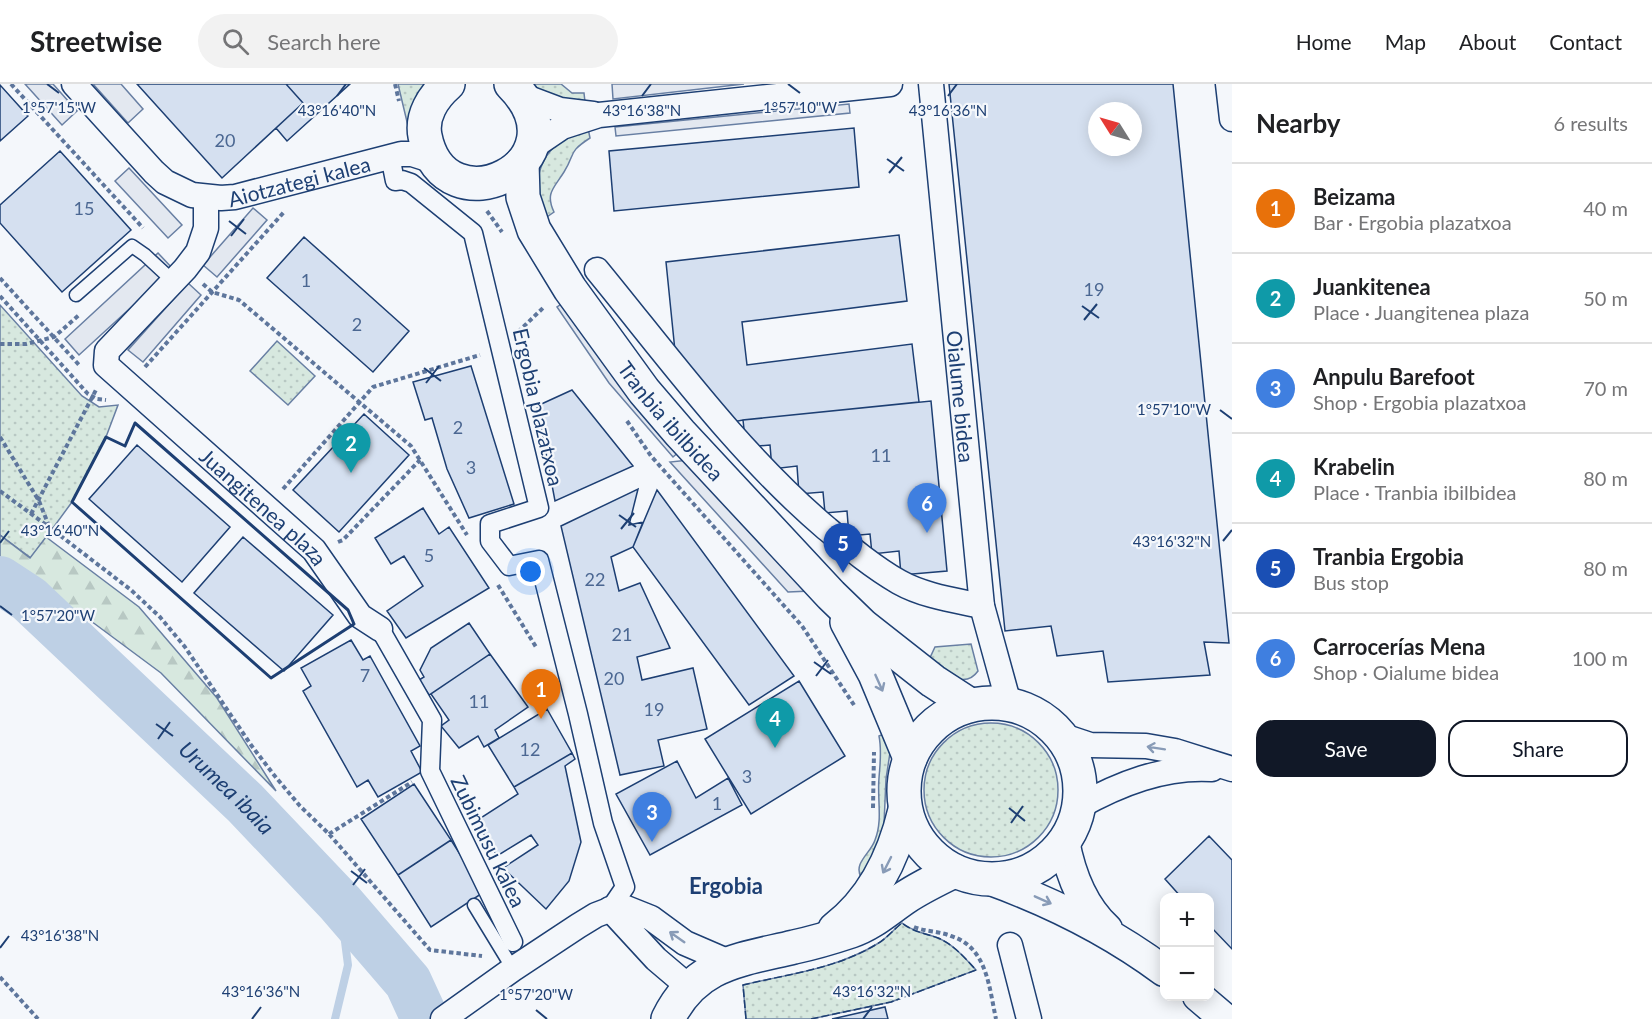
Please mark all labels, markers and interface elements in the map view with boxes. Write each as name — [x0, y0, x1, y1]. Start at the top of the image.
search box — [198, 14, 618, 68]
text: Streetwise — [30, 24, 162, 58]
icon: search — [219, 25, 252, 58]
text: Search here — [267, 28, 381, 55]
text: Home — [1296, 29, 1352, 54]
text: Map — [1385, 29, 1426, 54]
text: About — [1459, 29, 1516, 54]
text: Contact — [1549, 29, 1622, 54]
text: 1°57'15"W — [22, 98, 96, 116]
text: 1°57'10"W — [763, 98, 837, 116]
text: 43°16'40"N — [298, 101, 376, 119]
text: 43°16'38"N — [603, 101, 681, 119]
text: 43°16'36"N — [909, 101, 987, 119]
north arrow — [1088, 102, 1142, 156]
text: Nearby — [1256, 107, 1341, 139]
text: 6 results — [1553, 111, 1628, 135]
house number: 20 — [215, 129, 235, 151]
street label: Aiotzategi kalea — [225, 150, 373, 211]
text: Beizama — [1313, 183, 1396, 210]
text: 1 — [1270, 196, 1281, 220]
text: 40 m — [1583, 196, 1628, 220]
house number: 15 — [74, 197, 94, 219]
text: Bar · Ergobia plazatxoa — [1313, 210, 1512, 234]
house number: 1 — [301, 269, 311, 291]
text: Juankitenea — [1313, 273, 1431, 300]
house number: 19 — [1084, 278, 1104, 300]
text: 2 — [1270, 286, 1281, 310]
text: 50 m — [1583, 286, 1628, 310]
text: Place · Juangitenea plaza — [1313, 300, 1529, 324]
house number: 2 — [352, 313, 362, 335]
street label: Ergobia plazatxoa — [509, 326, 569, 488]
street label: Oialume bidea — [943, 329, 980, 464]
street label: Tranbia ibilbidea — [614, 356, 730, 485]
text: Anpulu Barefoot — [1313, 363, 1475, 390]
text: 3 — [1270, 376, 1281, 400]
text: 70 m — [1583, 376, 1628, 400]
text: Shop · Ergobia plazatxoa — [1313, 390, 1526, 414]
text: 1°57'10"W — [1137, 400, 1211, 418]
house number: 2 — [453, 416, 463, 438]
pin: 2 — [332, 424, 370, 473]
street label: Juangitenea plaza — [195, 443, 333, 570]
house number: 11 — [871, 444, 891, 466]
text: Krabelin — [1313, 453, 1395, 480]
house number: 3 — [466, 456, 476, 478]
text: 4 — [1270, 466, 1281, 490]
text: 80 m — [1583, 466, 1628, 490]
text: Place · Tranbia ibilbidea — [1313, 480, 1517, 504]
pin: 6 — [908, 484, 946, 533]
text: 43°16'40"N — [21, 521, 99, 539]
pin: 5 — [824, 524, 862, 573]
text: 43°16'32"N — [1133, 532, 1211, 550]
text: Tranbia Ergobia — [1313, 543, 1464, 570]
house number: 5 — [424, 544, 434, 566]
text: 5 — [1270, 556, 1281, 580]
text: 80 m — [1583, 556, 1628, 580]
your location — [516, 557, 545, 586]
house number: 22 — [585, 568, 605, 590]
text: Bus stop — [1313, 570, 1389, 594]
text: 1°57'20"W — [21, 606, 95, 624]
house number: 21 — [612, 623, 632, 645]
text: Carrocerías Mena — [1313, 633, 1485, 660]
text: 6 — [1270, 646, 1281, 670]
text: 100 m — [1572, 646, 1628, 670]
text: Shop · Oialume bidea — [1313, 660, 1499, 684]
house number: 7 — [360, 664, 370, 686]
house number: 20 — [604, 667, 624, 689]
pin: 1 — [522, 670, 560, 719]
one-way arrow — [873, 673, 885, 691]
house number: 11 — [469, 690, 489, 712]
house number: 19 — [644, 698, 664, 720]
pin: 4 — [756, 698, 794, 748]
button: Save — [1256, 720, 1436, 777]
button: Share — [1448, 720, 1628, 777]
water label: Urumea ibaia — [174, 735, 281, 839]
house number: 12 — [520, 738, 540, 760]
one-way arrow — [1146, 742, 1166, 753]
house number: 3 — [742, 765, 752, 787]
street label: Zubimusu kalea — [446, 771, 532, 911]
pin: 3 — [632, 792, 672, 842]
house number: 1 — [712, 792, 722, 814]
one-way arrow — [881, 856, 893, 873]
district label: Ergobia — [689, 872, 763, 899]
map controls — [1160, 893, 1214, 1001]
button: + — [1160, 893, 1214, 947]
one-way arrow — [1033, 895, 1051, 906]
text: 43°16'38"N — [21, 926, 99, 944]
one-way arrow — [669, 931, 685, 943]
button: − — [1160, 947, 1214, 1001]
text: 43°16'36"N — [222, 982, 300, 1000]
text: 43°16'32"N — [833, 982, 911, 1000]
text: 1°57'20"W — [499, 985, 573, 1003]

